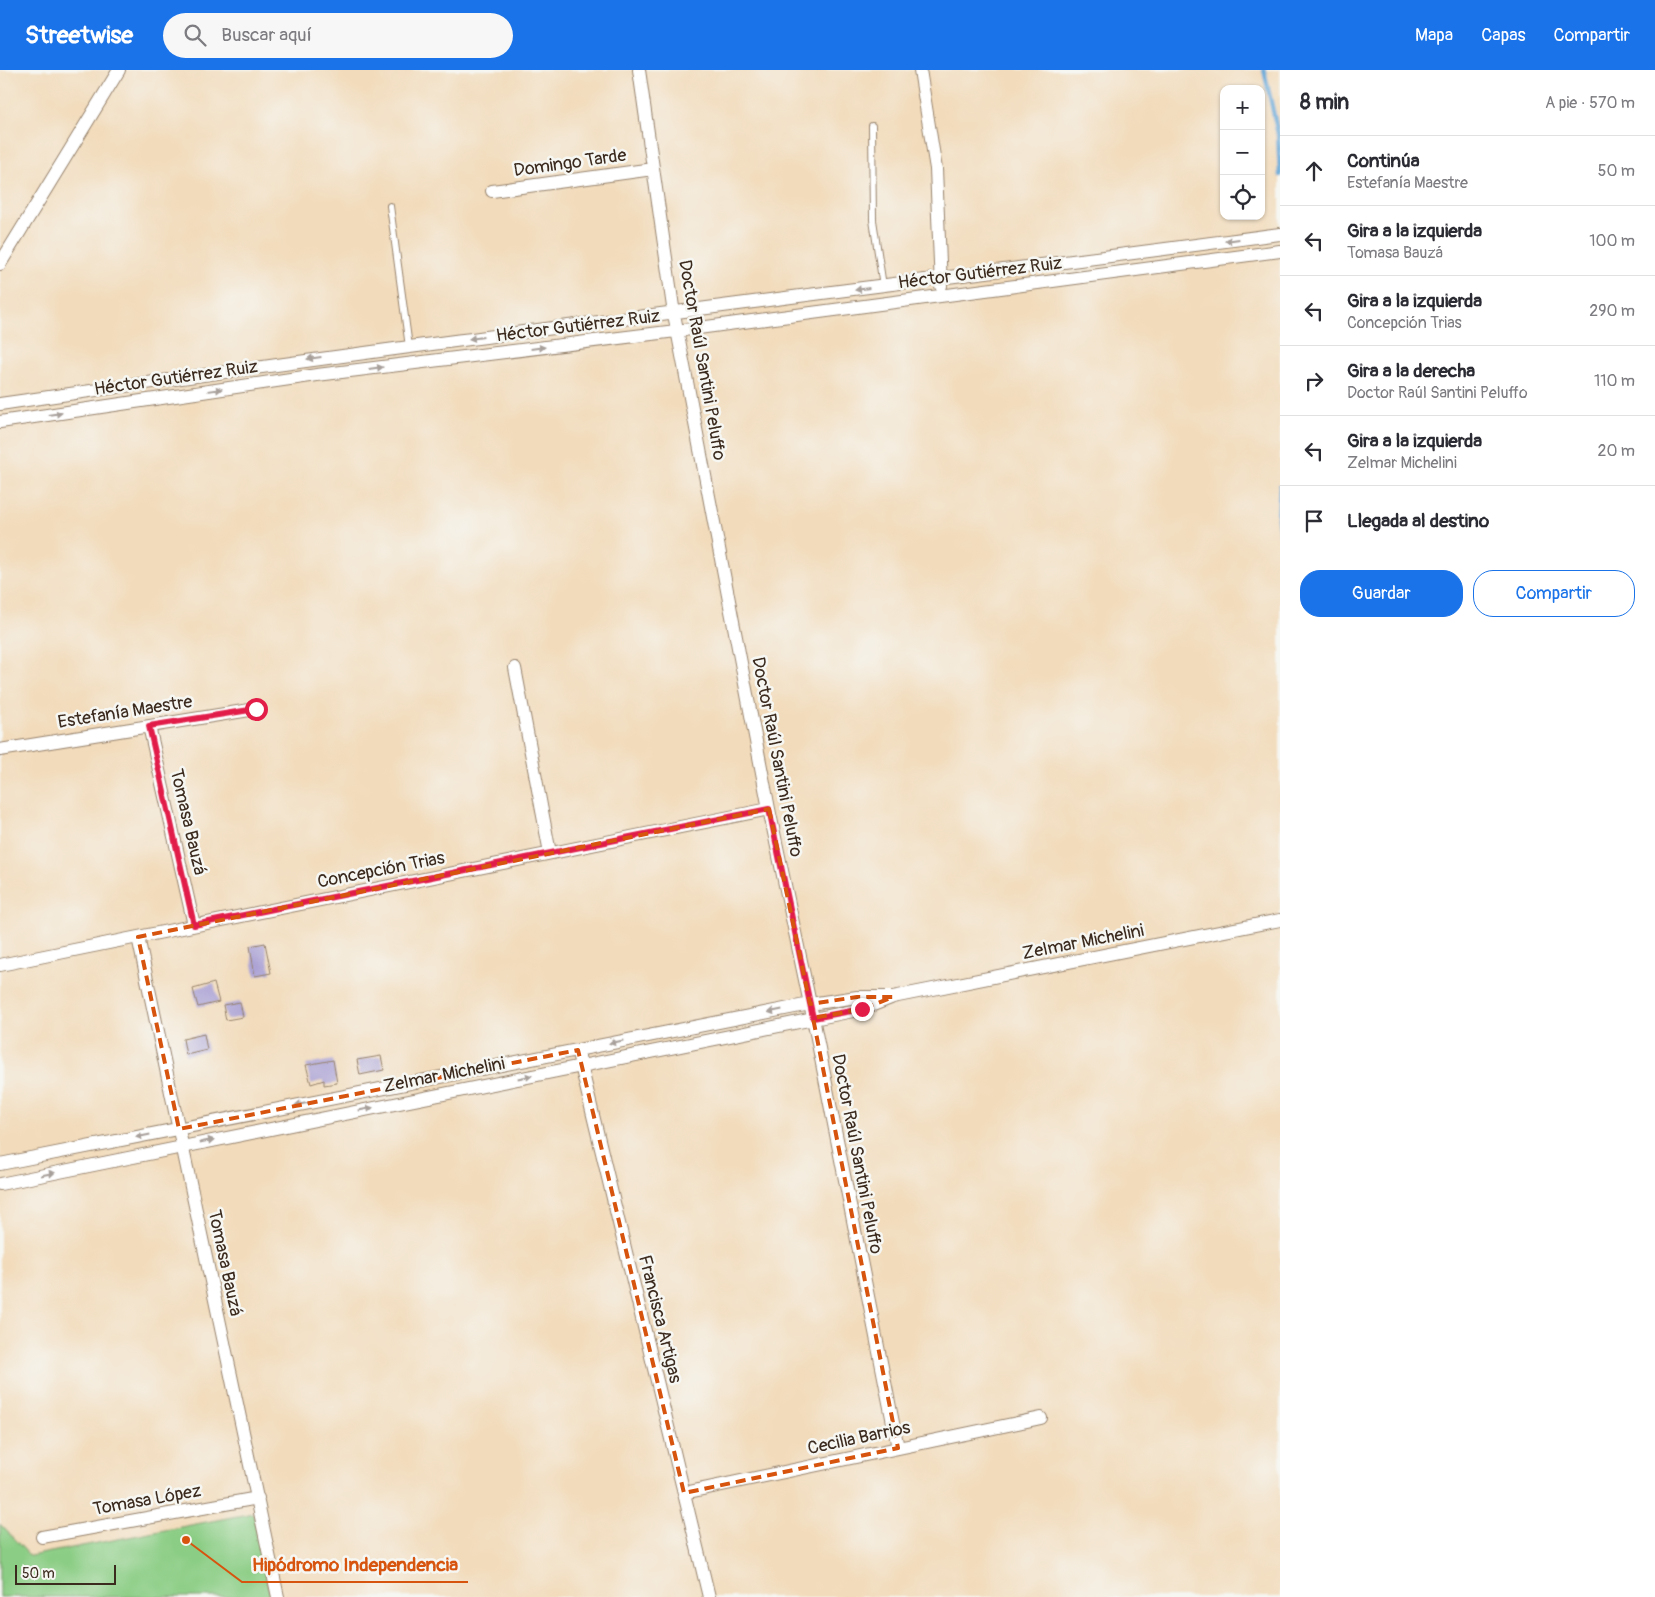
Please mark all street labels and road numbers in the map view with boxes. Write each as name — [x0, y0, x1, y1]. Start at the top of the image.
street label: Domingo Tarde — [512, 144, 628, 182]
street label: Héctor Gutiérrez Ruiz — [897, 252, 1063, 294]
street label: Doctor Raúl Santini Peluffo — [673, 258, 731, 462]
street label: Héctor Gutiérrez Ruiz — [495, 305, 661, 347]
street label: Héctor Gutiérrez Ruiz — [93, 355, 259, 401]
street label: Doctor Raúl Santini Peluffo — [746, 655, 808, 859]
street label: Estefanía Maestre — [56, 690, 194, 734]
street label: Tomasa Bauzá — [165, 767, 211, 877]
street label: Concepción Trias — [315, 846, 447, 894]
street label: Zelmar Michelini — [1020, 919, 1146, 965]
street label: Zelmar Michelini — [381, 1052, 507, 1098]
street label: Doctor Raúl Santini Peluffo — [826, 1052, 888, 1256]
street label: Tomasa Bauzá — [203, 1208, 247, 1318]
street label: Francisca Artigas — [633, 1253, 687, 1385]
street label: Cecilia Barrios — [806, 1416, 912, 1460]
street label: Tomasa López — [91, 1479, 203, 1521]

